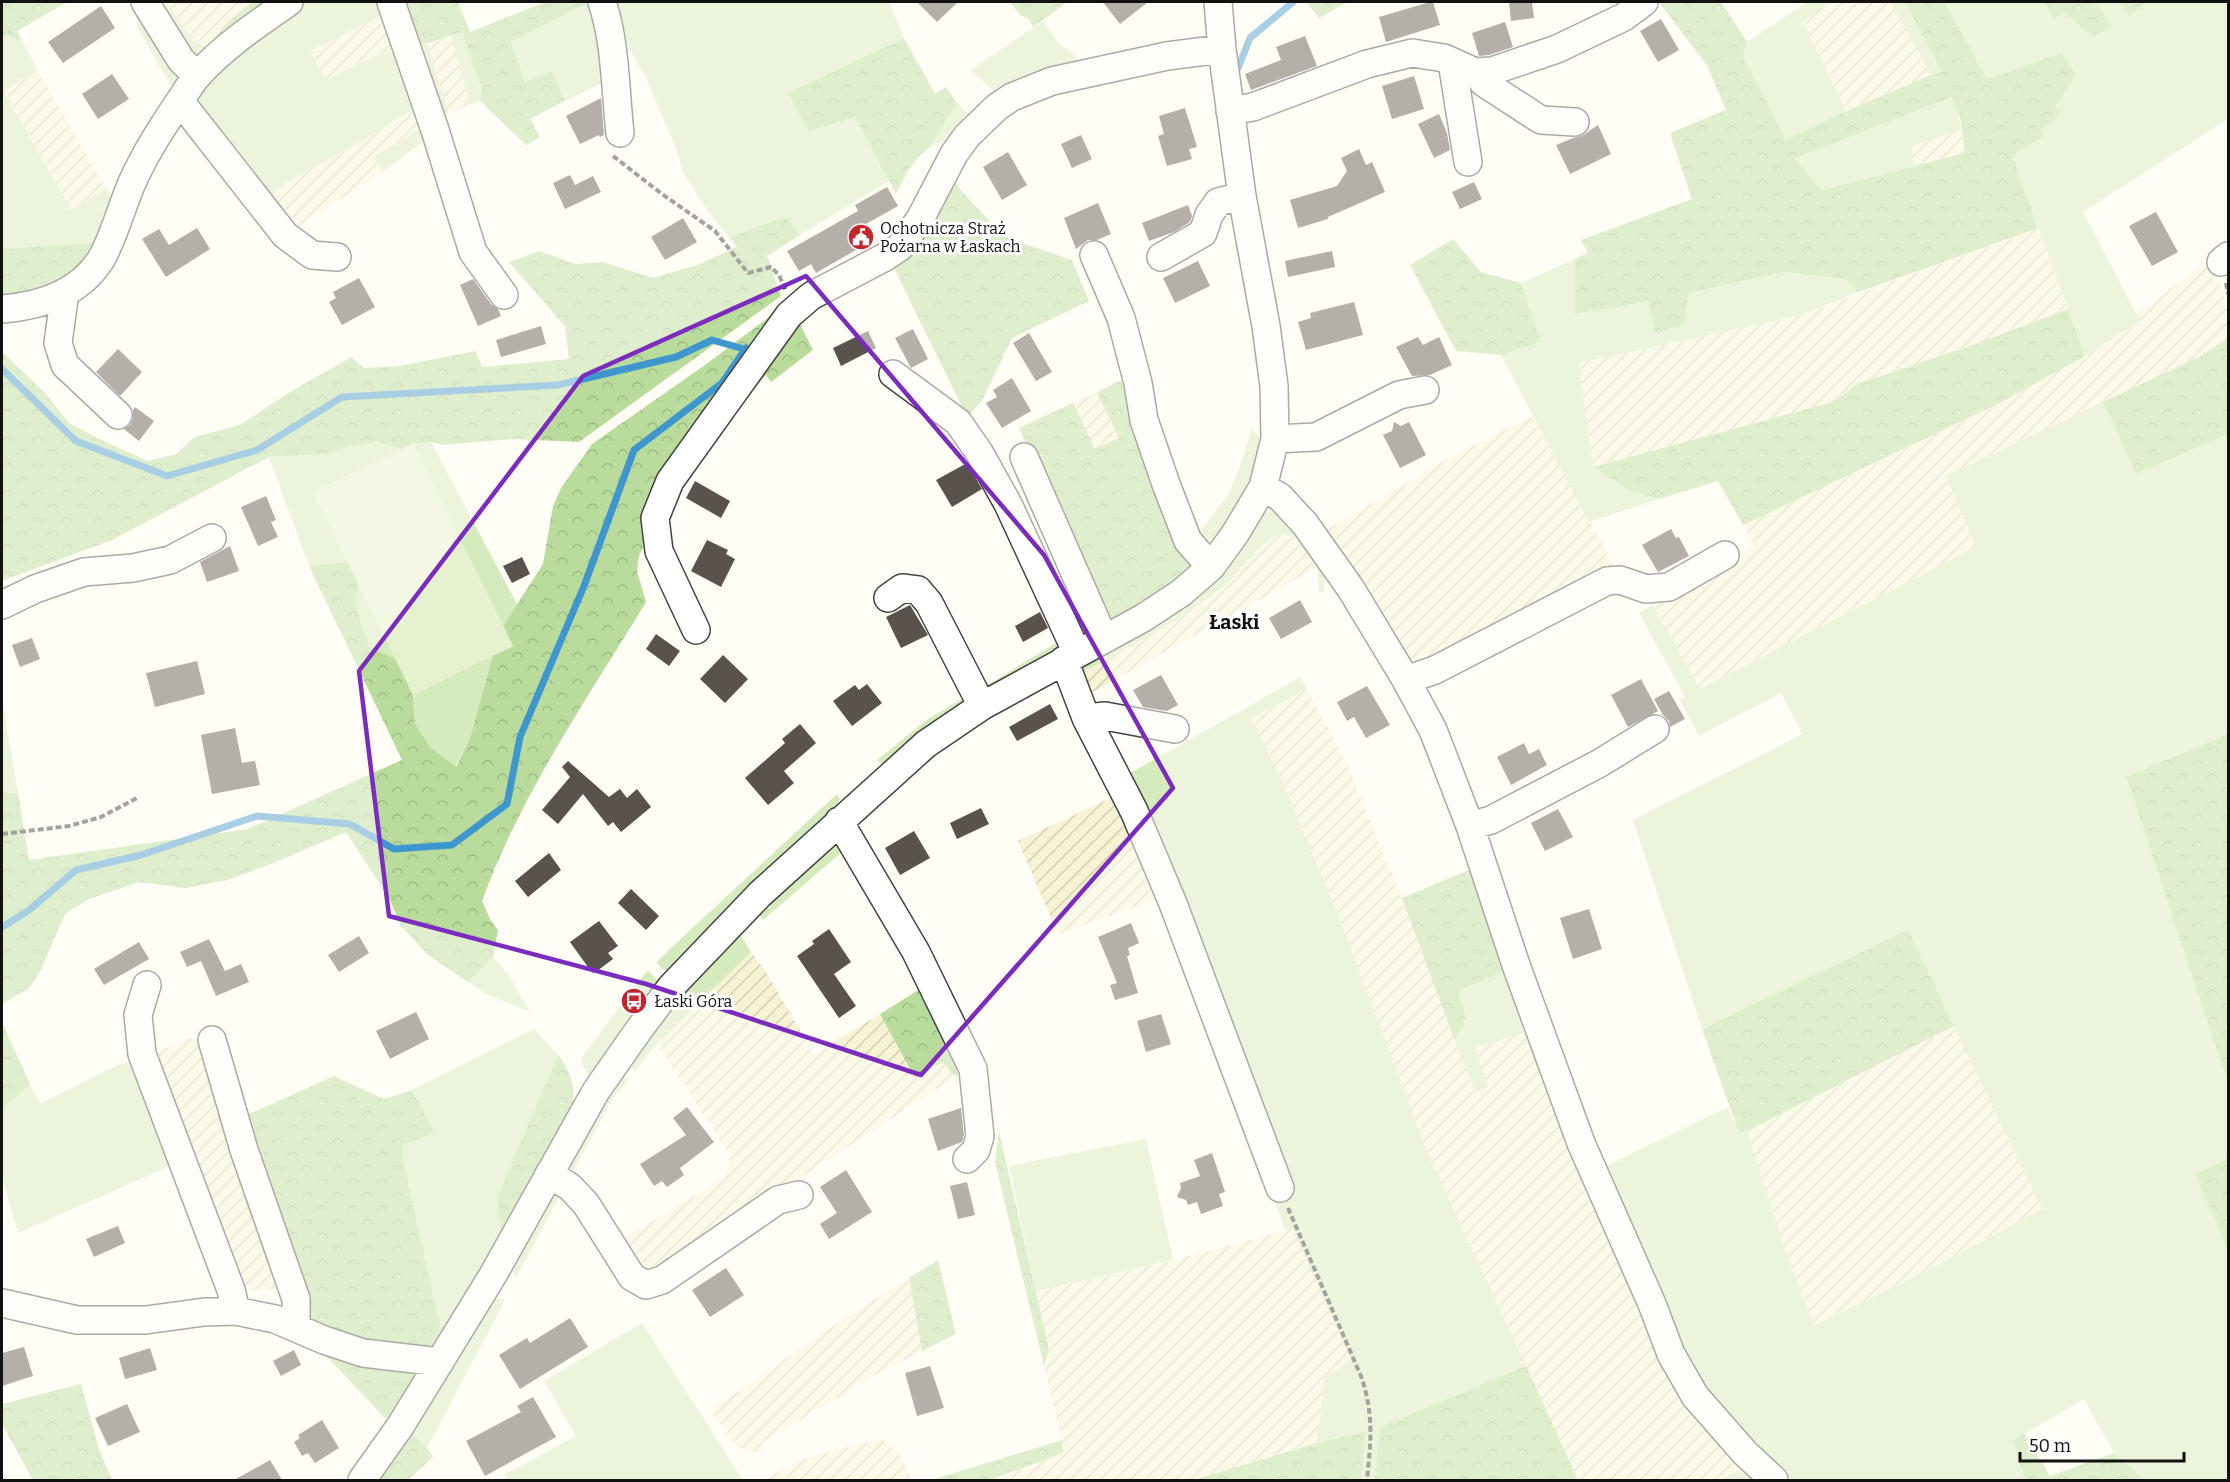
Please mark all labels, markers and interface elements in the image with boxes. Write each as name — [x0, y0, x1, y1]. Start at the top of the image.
place label: Ochotnicza Straż Pożarna w Łaskach — [880, 219, 1020, 256]
public building icon: Ochotnicza Straż Pożarna w Łaskach — [846, 222, 876, 252]
district label: Łaski — [1209, 610, 1260, 634]
bus stop icon: Łaski Góra — [619, 986, 649, 1016]
place label: Łaski Góra — [654, 992, 733, 1011]
scale bar — [2020, 1425, 2184, 1463]
text: 50 m — [2029, 1435, 2071, 1457]

